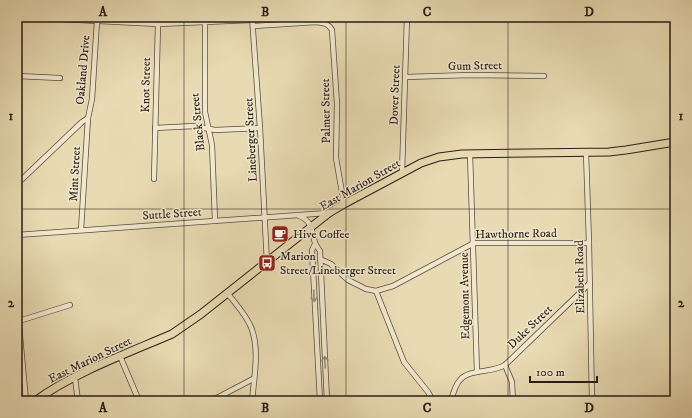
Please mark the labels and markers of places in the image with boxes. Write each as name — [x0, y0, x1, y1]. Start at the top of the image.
cafe icon: Hive Coffee — [270, 224, 290, 244]
place label: Hive Coffee — [293, 227, 349, 242]
place label: Marion Street/Lineberger Street — [280, 249, 396, 278]
bus stop icon: Marion Street/Lineberger Street — [257, 253, 277, 273]

